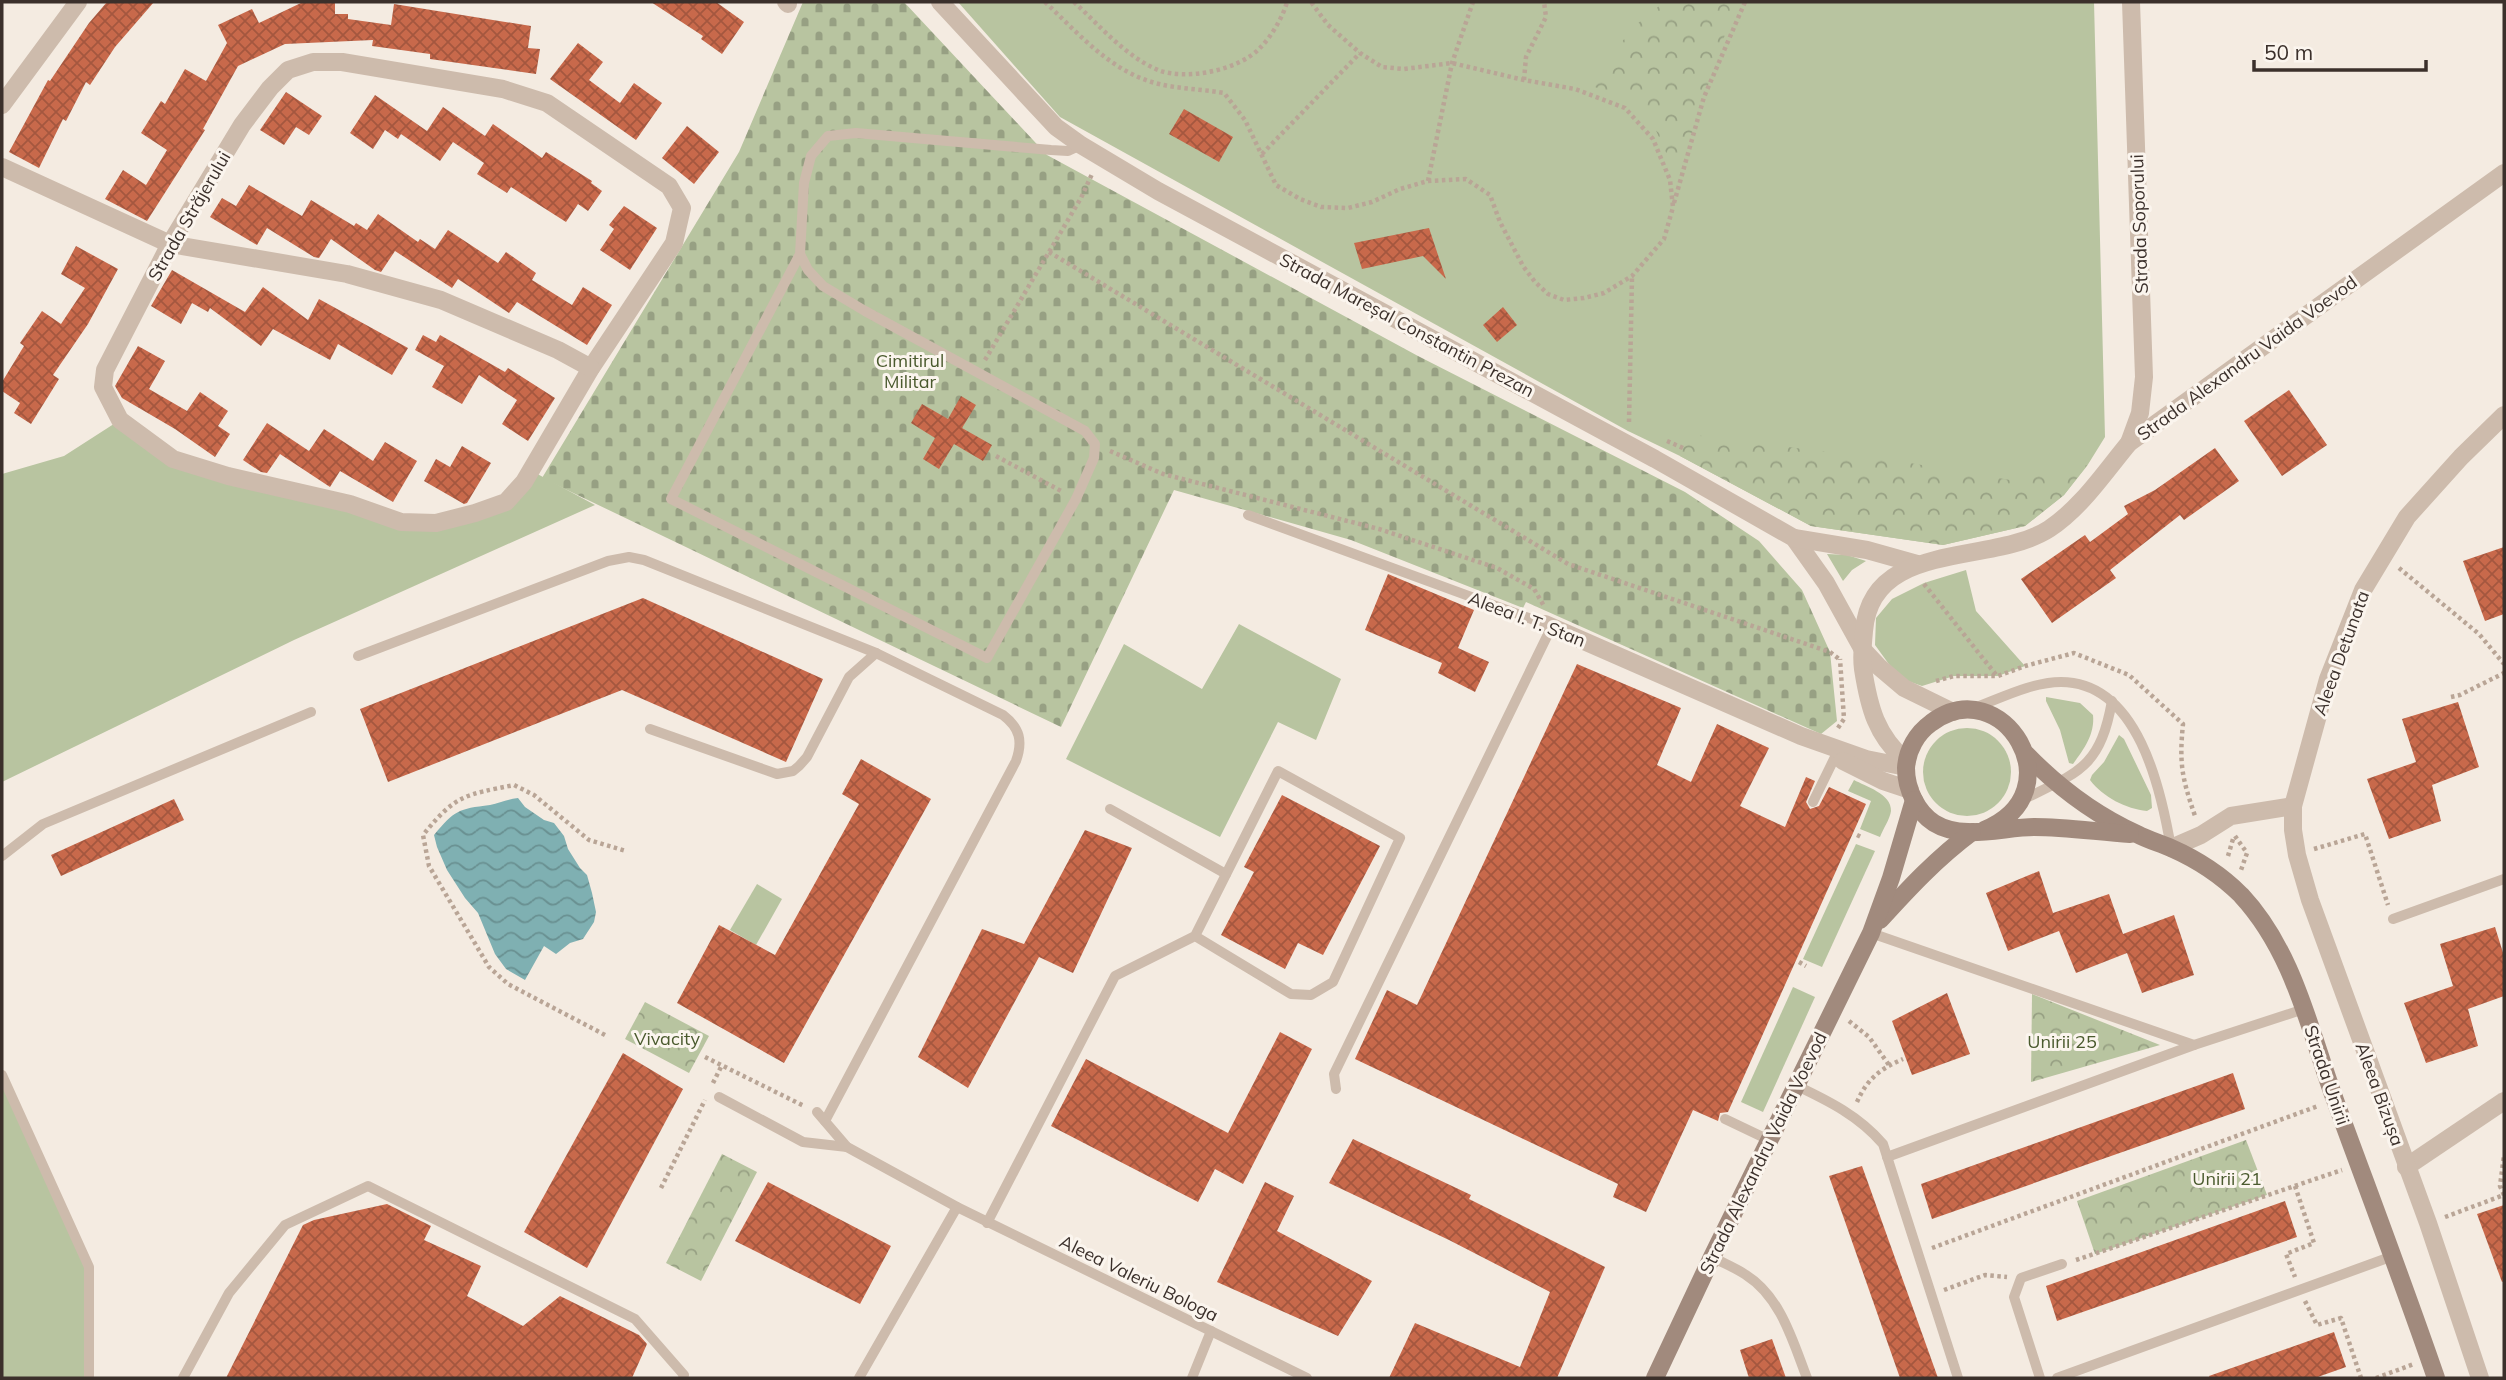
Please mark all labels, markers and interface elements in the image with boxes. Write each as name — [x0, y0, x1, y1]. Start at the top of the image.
scale bar — [2254, 28, 2426, 72]
text: 50 m — [2264, 39, 2313, 65]
street label: Strada Străjerului — [143, 147, 235, 285]
street label: Strada Soporului — [2125, 154, 2153, 294]
street label: Strada Mareșal Constantin Prezan — [1276, 248, 1538, 402]
street label: Strada Alexandru Vaida Voevod — [2132, 270, 2362, 446]
park label: Cimitirul Militar — [876, 349, 944, 393]
street label: Aleea I. T. Stan — [1465, 586, 1589, 652]
street label: Aleea Detunata — [2308, 588, 2374, 718]
street label: Strada Unirii — [2299, 1022, 2355, 1128]
park label: Vivacity — [634, 1027, 701, 1050]
street label: Strada Alexandru Vaida Voevod — [1694, 1028, 1832, 1278]
park label: Unirii 25 — [2027, 1030, 2097, 1053]
street label: Aleea Bizușa — [2351, 1039, 2409, 1149]
park label: Unirii 21 — [2192, 1167, 2262, 1190]
street label: Aleea Valeriu Bologa — [1056, 1230, 1222, 1326]

